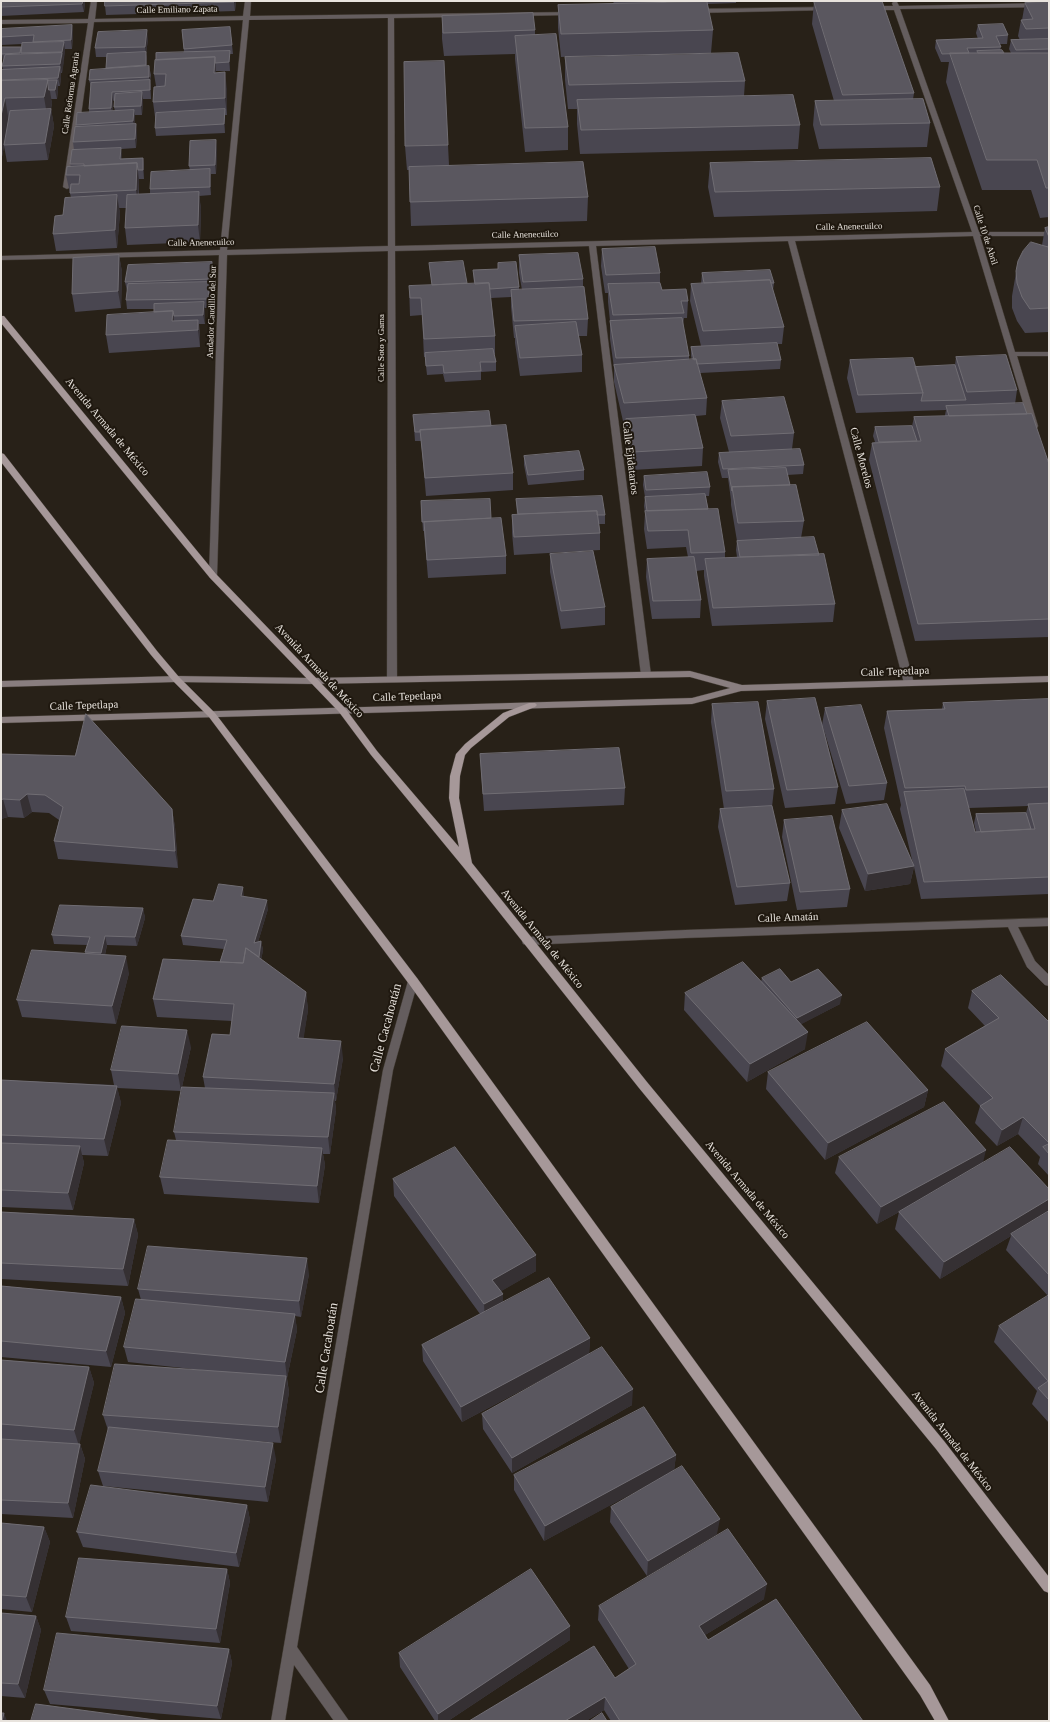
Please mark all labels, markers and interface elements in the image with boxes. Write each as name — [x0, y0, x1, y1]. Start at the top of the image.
street label: Calle Emiliano Zapata — [136, 4, 218, 16]
street label: Calle Reforma Agraria — [60, 51, 82, 135]
street label: Calle 10 de Abril — [970, 204, 1000, 266]
street label: Calle Anenecuilco — [816, 221, 882, 233]
street label: Calle Anenecuilco — [492, 229, 558, 241]
street label: Calle Anenecuilco — [168, 237, 234, 249]
street label: Andador Caudillo del Sur — [205, 265, 219, 359]
street label: Calle Soto y Gama — [377, 314, 387, 382]
street label: Avenida Armada de México — [62, 375, 152, 479]
street label: Calle Ejidatarios — [619, 421, 641, 495]
street label: Calle Morelos — [847, 426, 875, 490]
street label: Avenida Armada de México — [272, 621, 366, 721]
street label: Calle Tepetlapa — [861, 664, 929, 680]
street label: Calle Tepetlapa — [373, 689, 441, 705]
street label: Calle Tepetlapa — [50, 698, 118, 714]
street label: Avenida Armada de México — [498, 887, 586, 991]
street label: Calle Amatán — [757, 910, 819, 926]
street label: Calle Cacahoatán — [367, 982, 405, 1074]
street label: Avenida Armada de México — [702, 1138, 792, 1242]
street label: Calle Cacahoatán — [312, 1302, 342, 1394]
street label: Avenida Armada de México — [909, 1388, 995, 1494]

